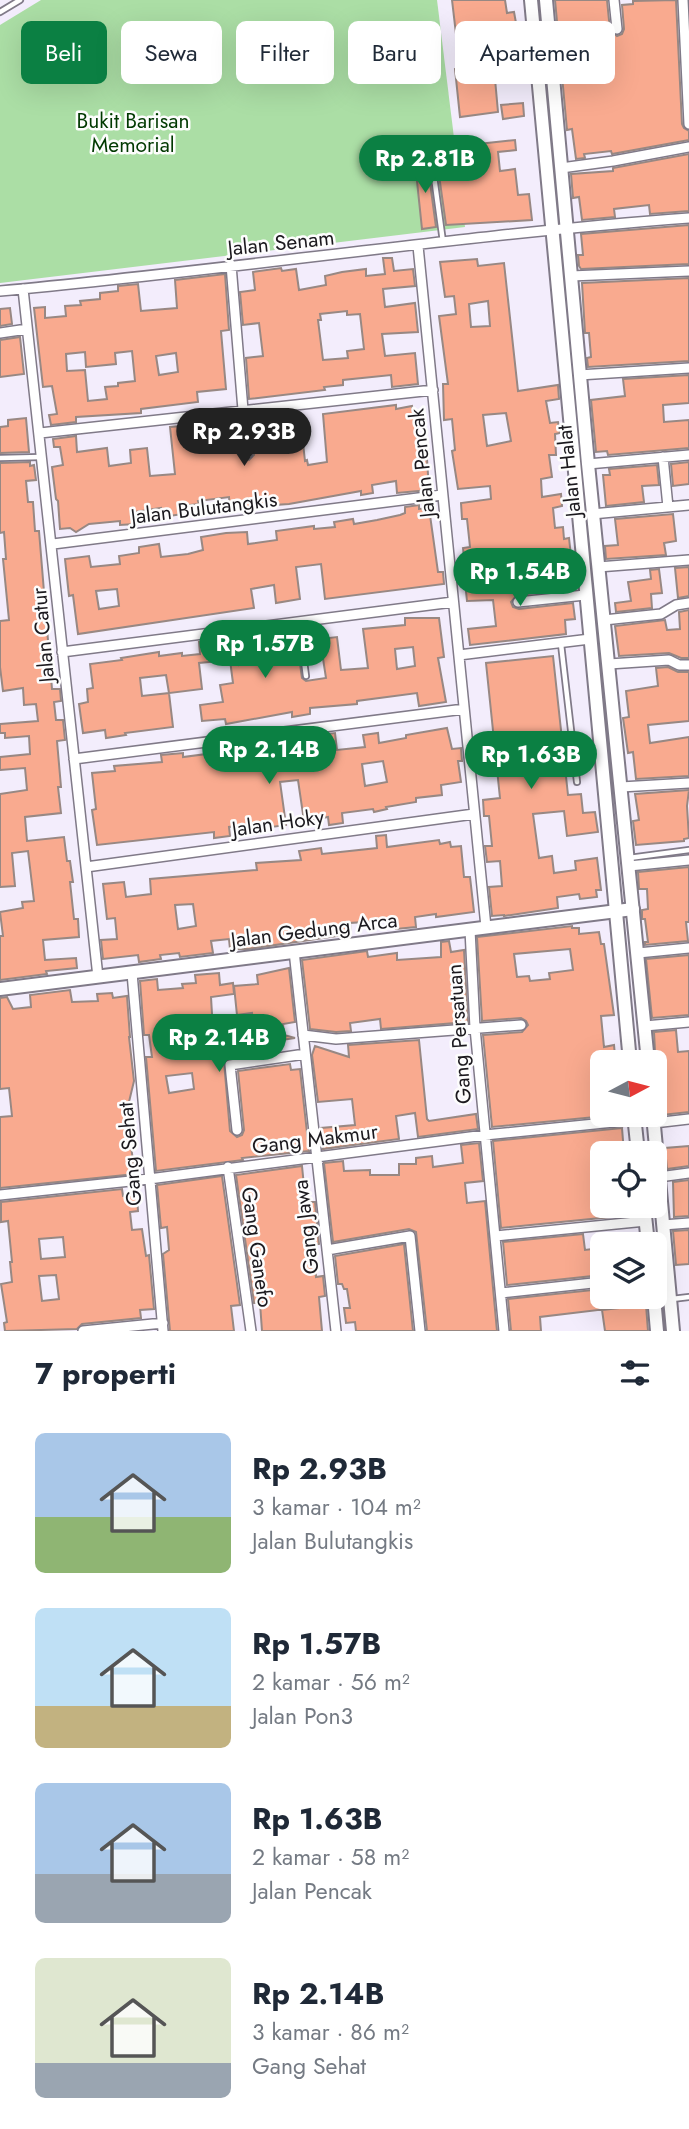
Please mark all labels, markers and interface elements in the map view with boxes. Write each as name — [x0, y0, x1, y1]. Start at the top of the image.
chip: Beli — [21, 21, 107, 84]
chip: Sewa — [121, 21, 222, 84]
chip: Filter — [236, 21, 334, 84]
chip: Baru — [348, 21, 441, 84]
chip: Apartemen — [455, 21, 615, 84]
park label: Bukit Barisan Memorial — [77, 106, 189, 160]
pin: Rp 2.81B — [353, 136, 497, 195]
text: Rp 2.81B — [375, 141, 475, 175]
street label: Jalan Senam — [223, 222, 336, 264]
street label: Jalan Pencak — [401, 406, 443, 522]
pin: Rp 2.93B — [172, 408, 316, 468]
text: Rp 2.93B — [192, 414, 296, 448]
street label: Jalan Halat — [549, 423, 589, 522]
street label: Jalan Bulutangkis — [126, 484, 279, 532]
pin: Rp 1.54B — [448, 548, 592, 608]
text: Rp 1.54B — [469, 554, 571, 588]
street label: Jalan Catur — [24, 586, 62, 687]
pin: Rp 1.57B — [193, 620, 337, 680]
text: Rp 1.57B — [215, 626, 315, 660]
pin: Rp 2.14B — [197, 726, 341, 786]
text: Rp 2.14B — [218, 732, 320, 766]
pin: Rp 1.63B — [459, 732, 603, 791]
text: Rp 1.63B — [481, 737, 581, 771]
street label: Jalan Hoky — [227, 802, 327, 845]
street label: Jalan Gedung Arca — [226, 905, 399, 955]
street label: Gang Persatuan — [439, 963, 479, 1105]
pin: Rp 2.14B — [147, 1014, 291, 1074]
text: Rp 2.14B — [168, 1020, 270, 1054]
north arrow — [590, 1050, 667, 1127]
map controls — [590, 1050, 667, 1309]
street label: Gang Sehat — [111, 1101, 149, 1207]
street label: Gang Makmur — [250, 1116, 380, 1162]
button: locate — [590, 1141, 667, 1218]
street label: Gang Jawa — [285, 1178, 327, 1276]
street label: Gang Ganefo — [234, 1185, 280, 1309]
button: layers — [590, 1232, 667, 1309]
text: 7 properti — [35, 1352, 176, 1395]
icon: filters — [616, 1354, 654, 1392]
text: Rp 2.93B — [252, 1447, 387, 1490]
icon: home — [91, 1461, 175, 1545]
text: 3 kamar · 104 m² — [252, 1490, 421, 1524]
text: Jalan Bulutangkis — [252, 1524, 413, 1558]
text: Rp 1.57B — [252, 1622, 381, 1665]
icon: home — [91, 1636, 175, 1720]
text: 2 kamar · 56 m² — [252, 1665, 410, 1699]
text: Jalan Pon3 — [252, 1699, 353, 1733]
text: Rp 1.63B — [252, 1797, 382, 1840]
icon: home — [91, 1811, 175, 1895]
text: 2 kamar · 58 m² — [252, 1840, 409, 1874]
text: Jalan Pencak — [252, 1874, 372, 1908]
text: Rp 2.14B — [252, 1972, 384, 2015]
icon: home — [91, 1986, 175, 2070]
text: 3 kamar · 86 m² — [252, 2015, 409, 2049]
text: Gang Sehat — [252, 2049, 366, 2083]

